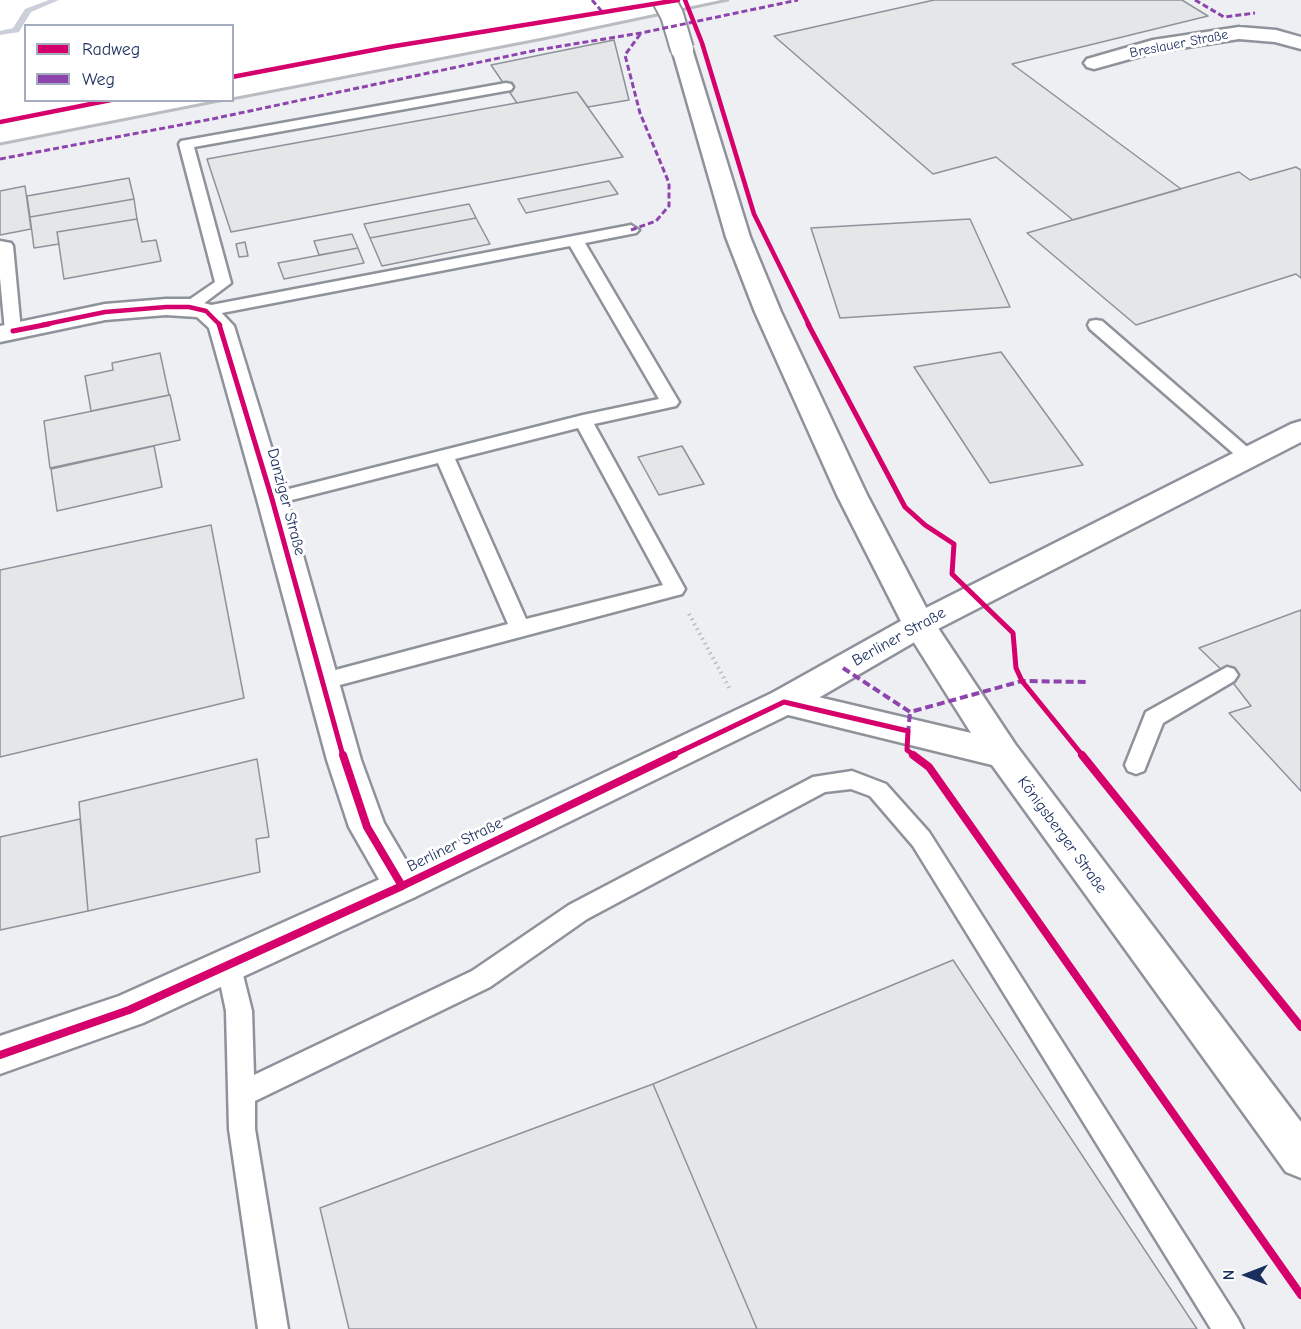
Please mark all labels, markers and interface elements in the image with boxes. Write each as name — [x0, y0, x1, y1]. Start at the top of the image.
legend — [24, 24, 234, 102]
street label: Breslauer Straße — [1128, 26, 1230, 62]
text: Radweg — [82, 39, 140, 60]
text: Weg — [82, 69, 115, 90]
street label: Danziger Straße — [262, 446, 310, 558]
street label: Berliner Straße — [849, 603, 949, 671]
street label: Königsberger Straße — [1013, 773, 1111, 897]
street label: Berliner Straße — [404, 814, 506, 876]
north arrow — [1217, 1245, 1277, 1305]
text: N — [1220, 1270, 1238, 1280]

